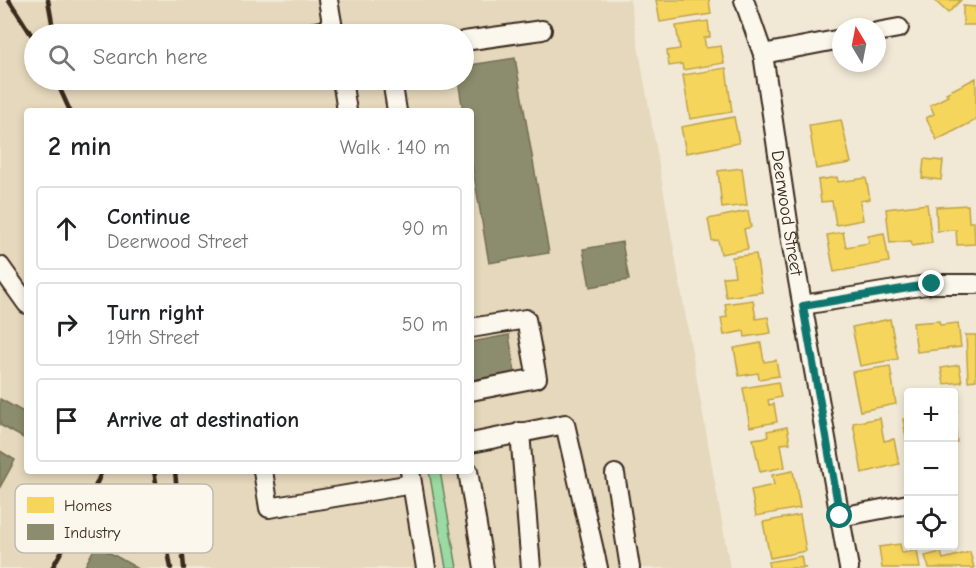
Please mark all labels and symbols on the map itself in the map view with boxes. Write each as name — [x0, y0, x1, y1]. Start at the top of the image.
north arrow — [832, 18, 886, 72]
street label: Deerwood Street — [767, 149, 808, 278]
route end — [918, 270, 944, 296]
legend — [15, 484, 213, 553]
text: Homes — [64, 497, 112, 515]
route start — [826, 502, 852, 528]
text: Industry — [64, 524, 121, 542]

